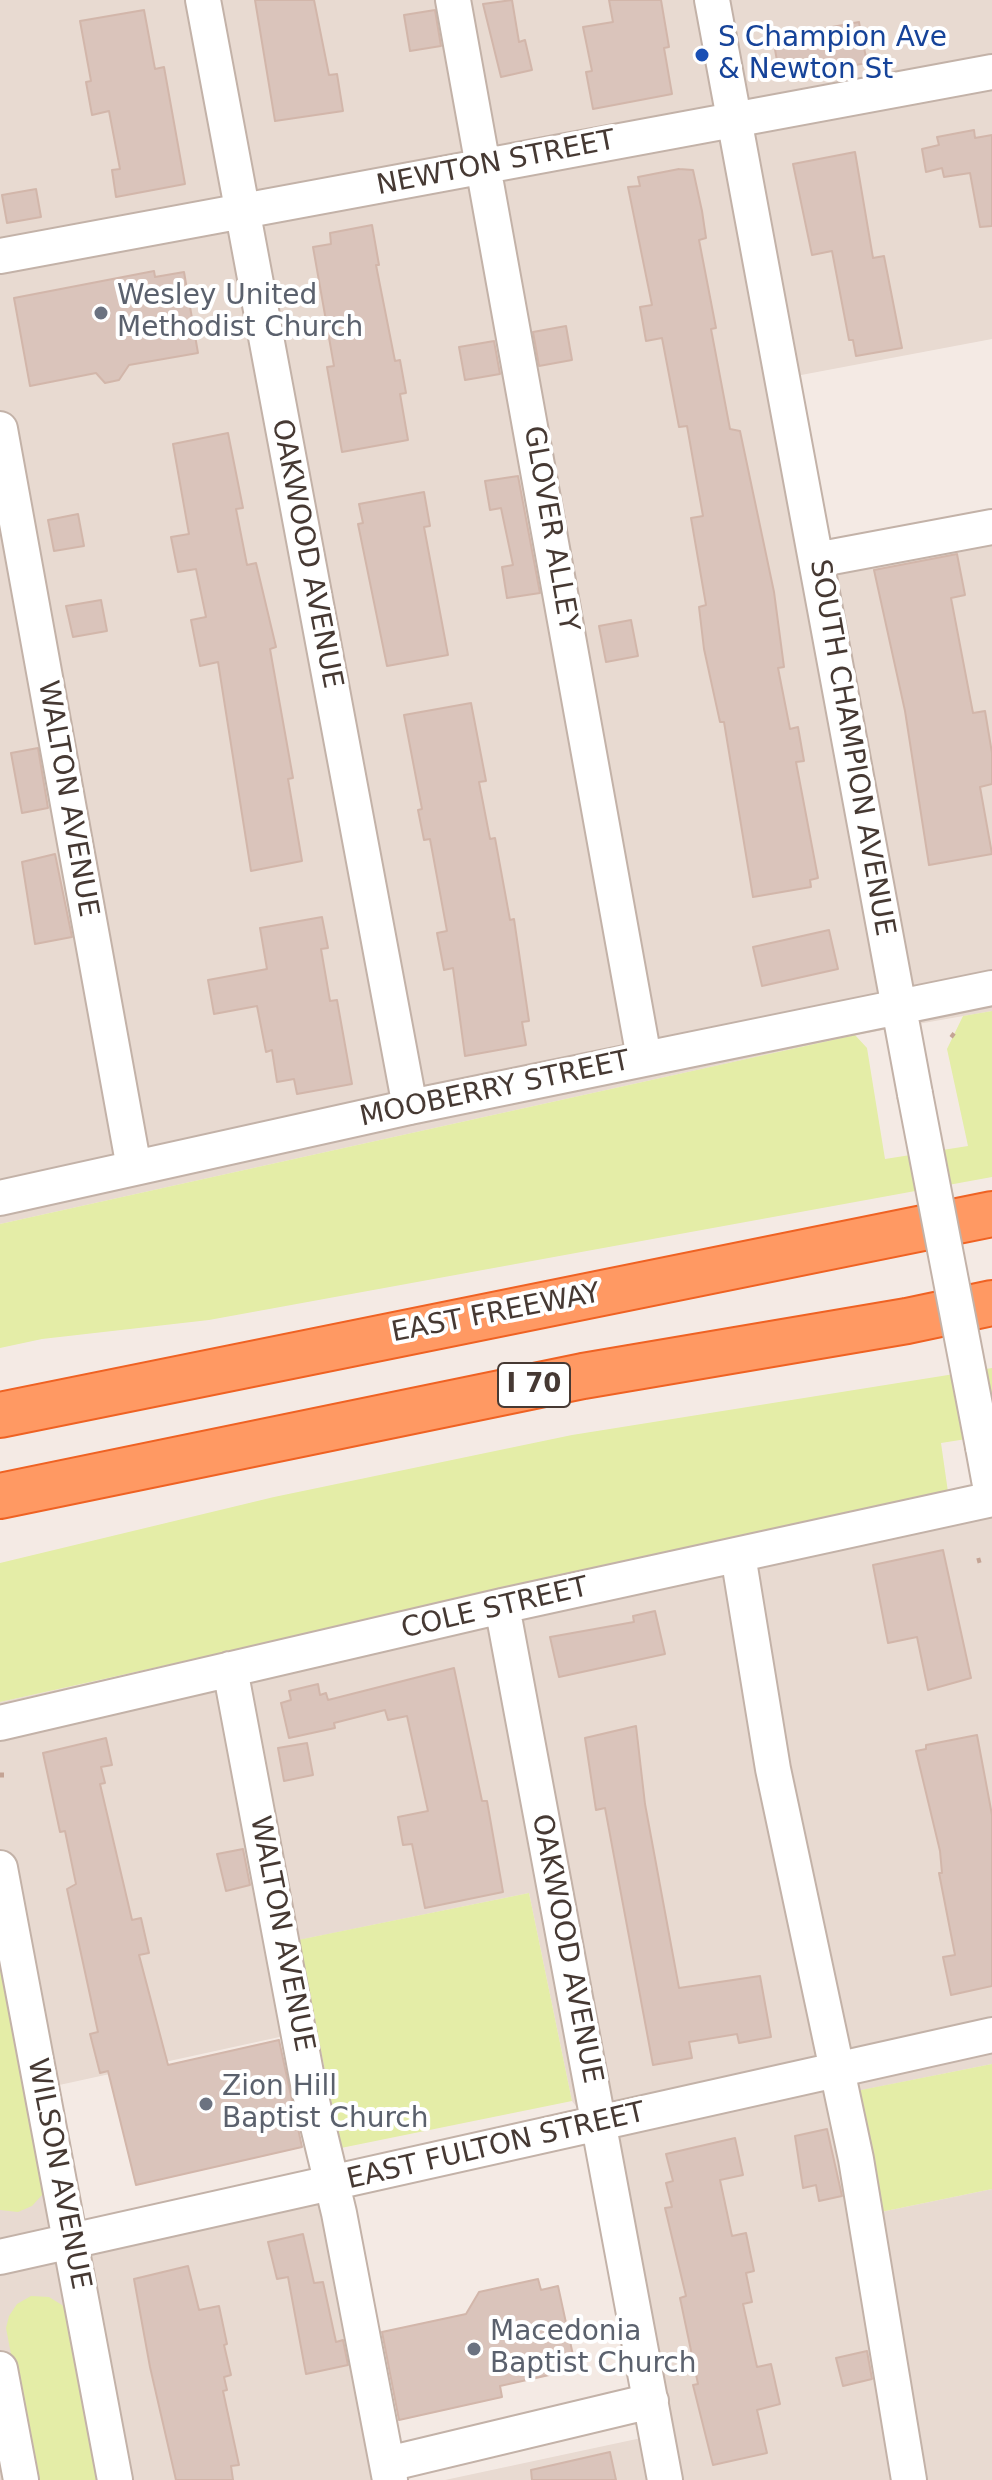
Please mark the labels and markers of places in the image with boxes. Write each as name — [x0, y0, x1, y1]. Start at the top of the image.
place label: S Champion Ave & Newton St — [718, 22, 947, 88]
marker: S Champion Ave & Newton St — [693, 46, 711, 64]
place label: Wesley United Methodist Church — [117, 280, 363, 346]
marker: Wesley United Methodist Church — [92, 304, 110, 322]
place label: Zion Hill Baptist Church — [222, 2071, 428, 2137]
marker: Zion Hill Baptist Church — [197, 2095, 215, 2113]
place label: Macedonia Baptist Church — [490, 2316, 696, 2382]
marker: Macedonia Baptist Church — [465, 2340, 483, 2358]

